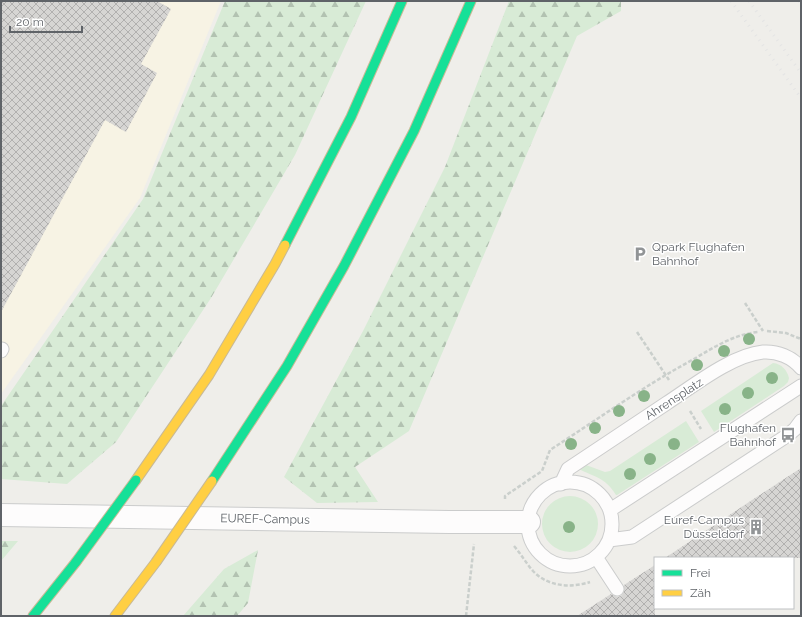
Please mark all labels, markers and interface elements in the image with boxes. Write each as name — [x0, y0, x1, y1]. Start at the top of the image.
scale bar — [10, 8, 82, 34]
text: 20 m — [16, 15, 44, 29]
place label: Qpark Flughafen Bahnhof — [652, 240, 745, 268]
parking icon: Qpark Flughafen Bahnhof — [631, 245, 649, 263]
street label: Ahrensplatz — [642, 375, 706, 423]
place label: Flughafen Bahnhof — [720, 421, 777, 449]
bus stop icon: Flughafen Bahnhof — [779, 426, 797, 444]
street label: EUREF-Campus — [220, 511, 310, 527]
place label: Euref-Campus Düsseldorf — [664, 513, 745, 541]
building icon: Euref-Campus Düsseldorf — [747, 518, 765, 536]
legend — [654, 557, 794, 609]
text: Frei — [690, 566, 710, 580]
text: Zäh — [690, 586, 711, 600]

